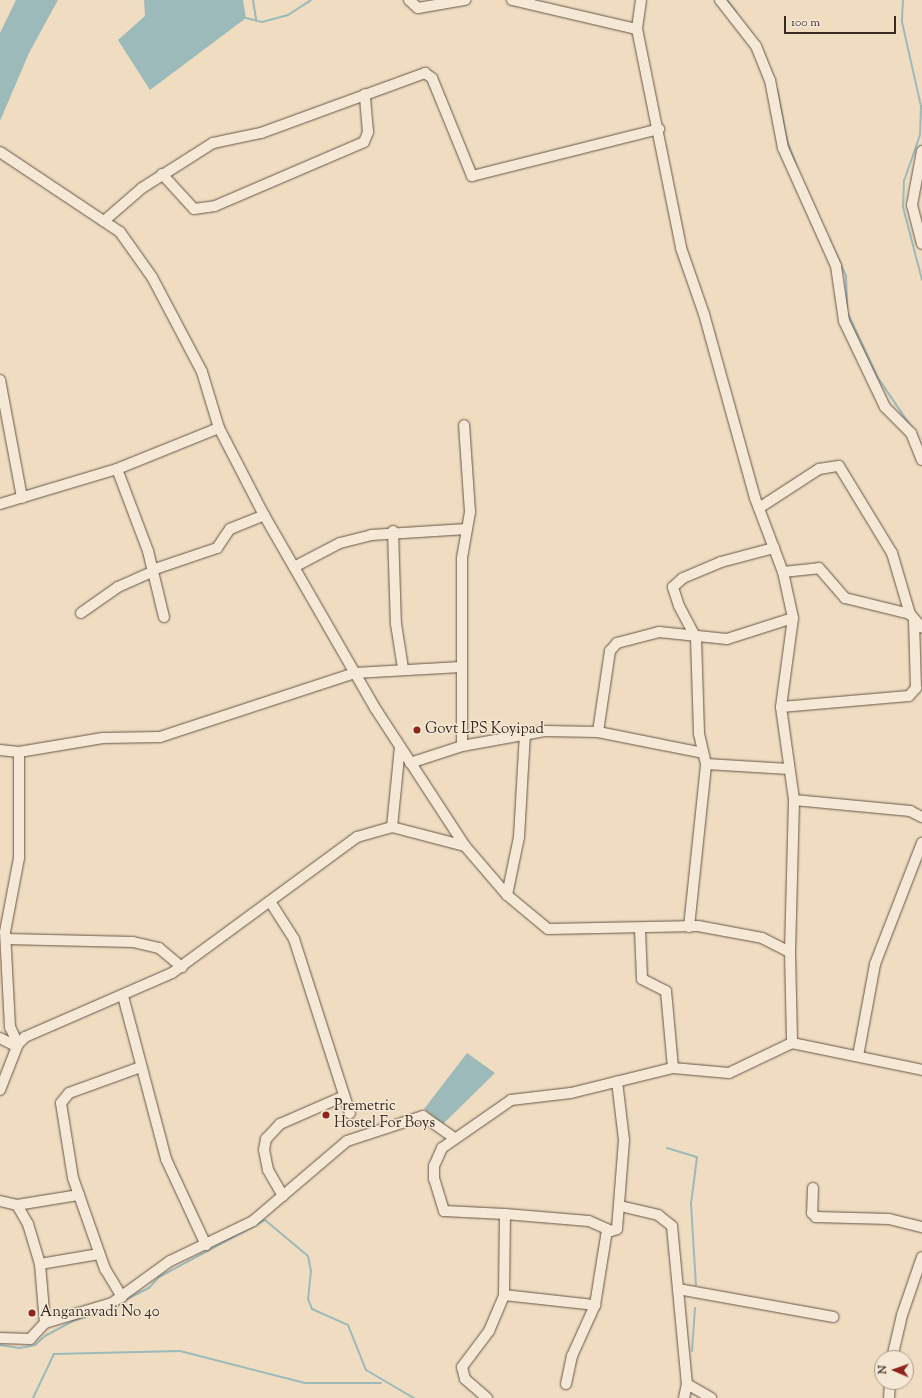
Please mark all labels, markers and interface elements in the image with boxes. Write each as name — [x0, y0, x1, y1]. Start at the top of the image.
scale bar — [786, 8, 898, 34]
text: 100 m — [791, 14, 820, 32]
place label: Govt LPS Koyipad — [425, 721, 544, 739]
marker: Govt LPS Koyipad — [412, 725, 422, 735]
place label: Premetric Hostel For Boys — [334, 1097, 435, 1132]
marker: Premetric Hostel For Boys — [321, 1110, 331, 1120]
place label: Anganavadi No 40 — [40, 1304, 160, 1322]
marker: Anganavadi No 40 — [27, 1308, 37, 1318]
north arrow — [874, 1350, 914, 1390]
text: N — [875, 1365, 891, 1374]

